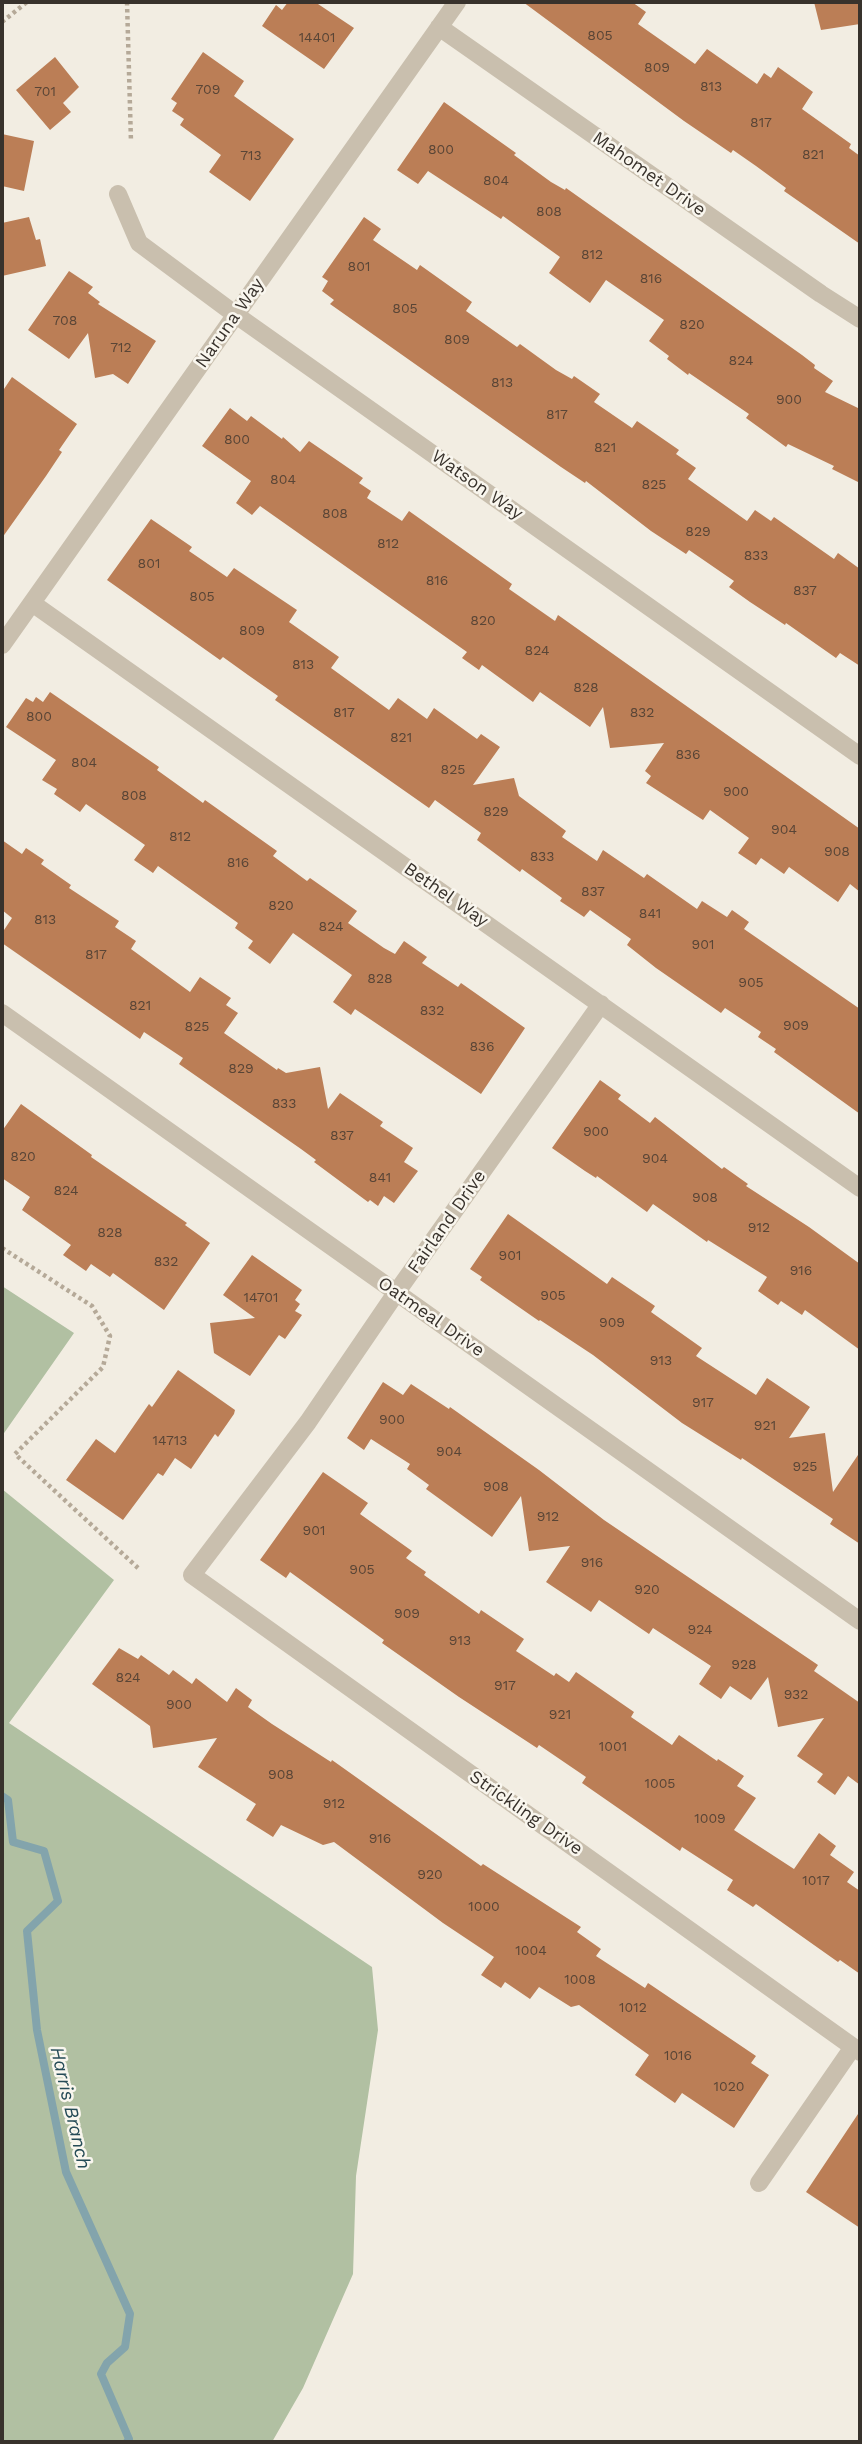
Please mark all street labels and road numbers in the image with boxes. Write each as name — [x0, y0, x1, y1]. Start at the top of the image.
street label: Mahomet Drive — [588, 127, 710, 221]
street label: Naruna Way — [191, 274, 269, 372]
street label: Watson Way — [427, 445, 527, 525]
street label: Bethel Way — [400, 858, 492, 932]
street label: Fairland Drive — [403, 1166, 491, 1278]
street label: Oatmeal Drive — [374, 1272, 488, 1362]
street label: Strickling Drive — [465, 1766, 587, 1860]

